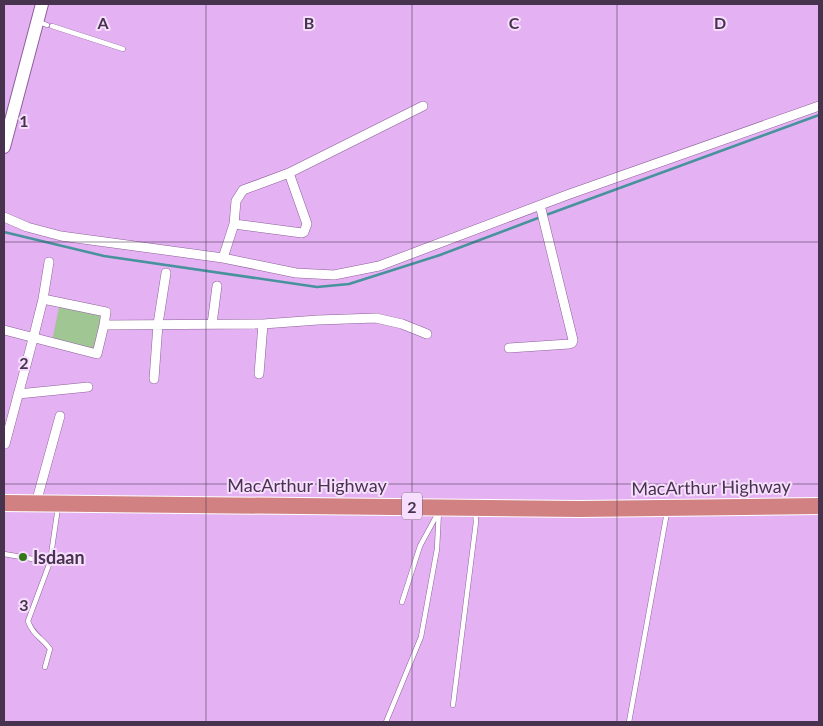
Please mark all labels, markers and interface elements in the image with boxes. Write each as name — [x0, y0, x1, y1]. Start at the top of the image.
text: A — [96, 13, 109, 32]
text: B — [304, 13, 314, 32]
text: C — [509, 13, 520, 32]
text: D — [714, 13, 726, 32]
text: 1 — [19, 111, 29, 130]
text: 2 — [19, 353, 29, 372]
street label: MacArthur Highway — [227, 474, 387, 496]
street label: MacArthur Highway — [631, 475, 792, 499]
road number: 2 — [402, 492, 422, 520]
place label: Isdaan — [33, 546, 85, 568]
marker: Isdaan — [17, 551, 29, 563]
text: 3 — [19, 595, 29, 614]

